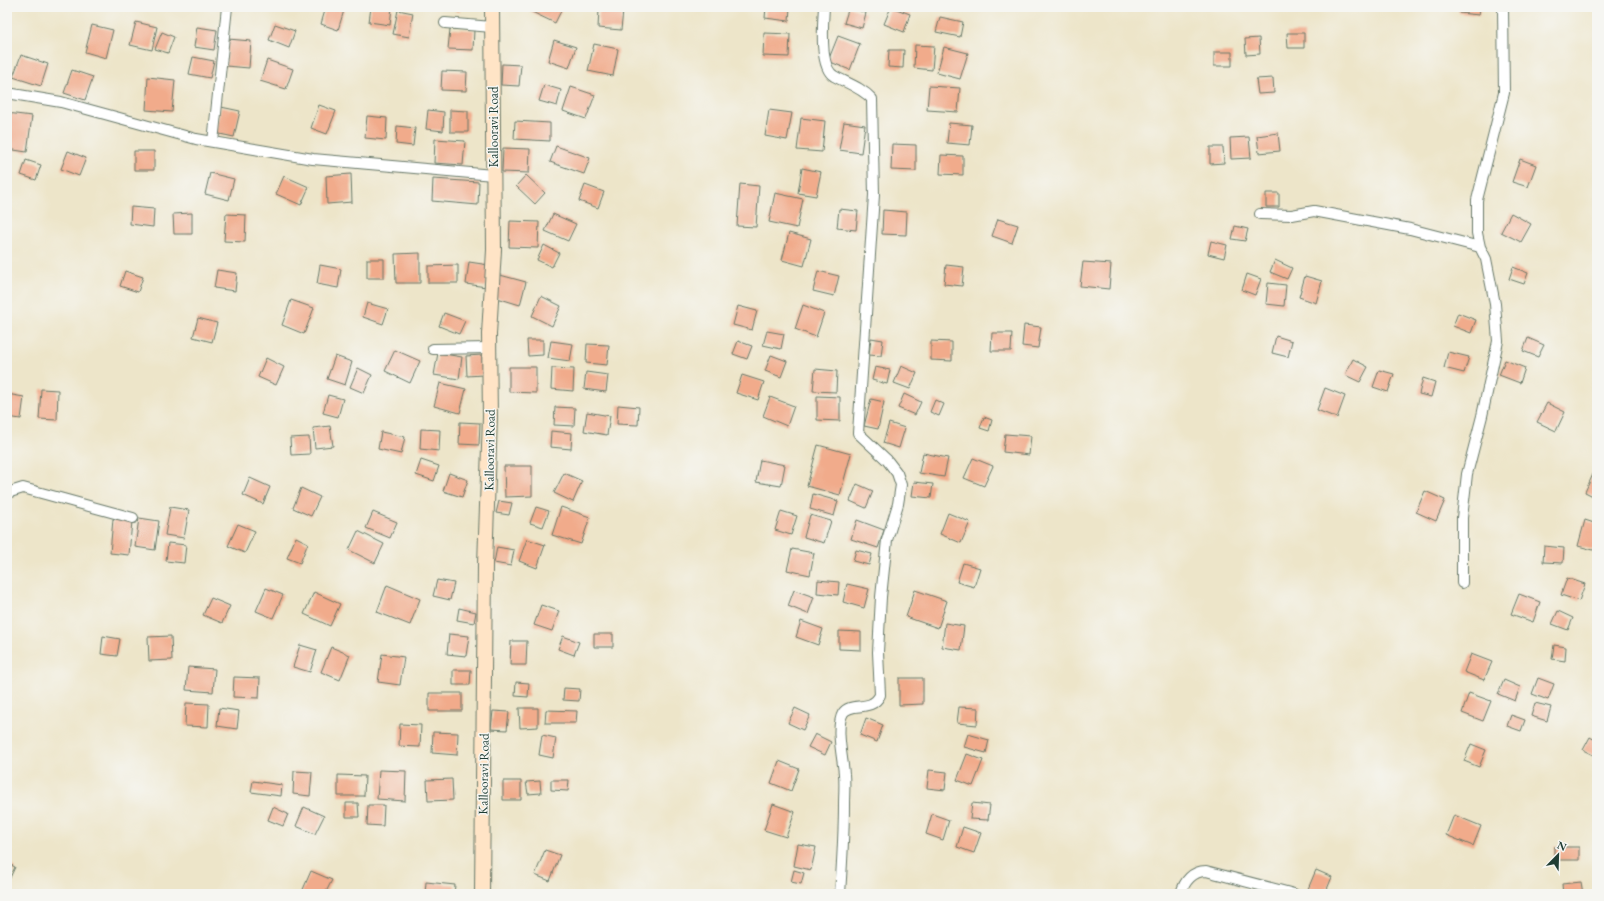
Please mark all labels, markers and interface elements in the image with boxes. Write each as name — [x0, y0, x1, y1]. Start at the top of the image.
street label: Kallooravi Road — [485, 86, 502, 168]
street label: Kallooravi Road — [480, 409, 499, 491]
street label: Kallooravi Road — [474, 733, 493, 815]
north arrow — [1538, 835, 1578, 875]
text: N — [1555, 838, 1569, 854]

